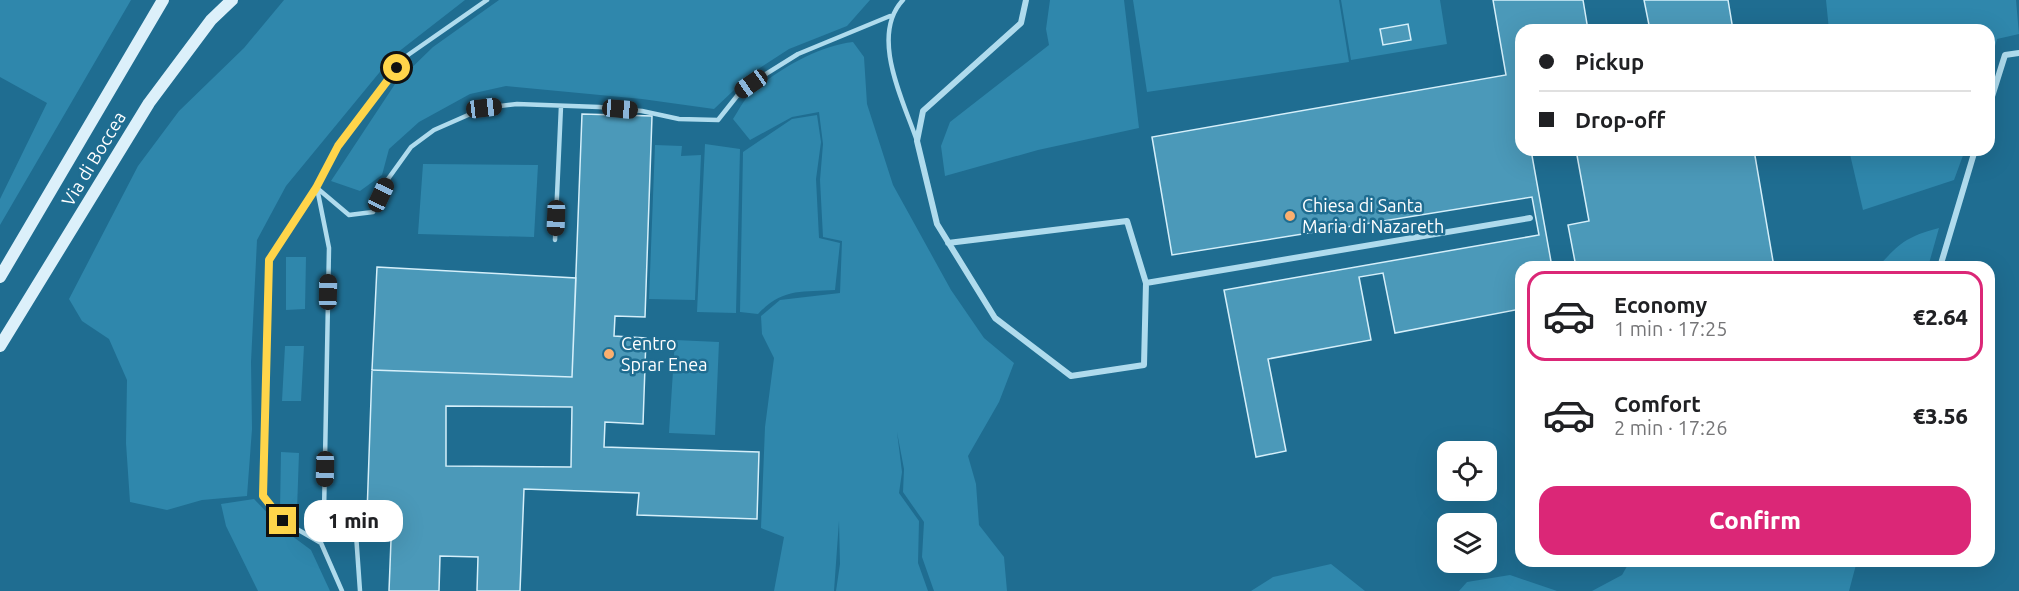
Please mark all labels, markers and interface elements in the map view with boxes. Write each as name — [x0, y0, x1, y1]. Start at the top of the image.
text: Pickup — [1575, 49, 1644, 74]
route start — [383, 54, 410, 81]
car — [731, 66, 771, 102]
car — [465, 97, 503, 119]
car — [601, 98, 639, 120]
text: Drop-off — [1575, 107, 1665, 132]
street label: Via di Boccea — [57, 108, 129, 209]
car — [365, 175, 397, 215]
place label: Chiesa di Santa Maria di Nazareth — [1302, 195, 1444, 236]
car — [546, 200, 566, 236]
marker: Chiesa di Santa Maria di Nazareth — [1283, 209, 1297, 223]
car — [319, 274, 337, 310]
icon: car — [1542, 289, 1596, 343]
text: Economy — [1614, 292, 1707, 317]
text: €2.64 — [1913, 304, 1968, 329]
text: 1 min · 17:25 — [1614, 317, 1728, 340]
place label: Centro Sprar Enea — [621, 333, 708, 374]
marker: Centro Sprar Enea — [602, 347, 616, 361]
icon: car — [1542, 388, 1596, 442]
text: Comfort — [1614, 391, 1701, 416]
text: €3.56 — [1913, 403, 1968, 428]
text: 2 min · 17:26 — [1614, 416, 1728, 439]
map controls — [1437, 441, 1497, 573]
button: locate — [1437, 441, 1497, 501]
car — [316, 451, 334, 487]
button: Confirm — [1539, 486, 1971, 555]
callout: 1 min — [304, 500, 403, 542]
route end — [269, 507, 296, 534]
text: 1 min — [328, 509, 379, 532]
button: layers — [1437, 513, 1497, 573]

